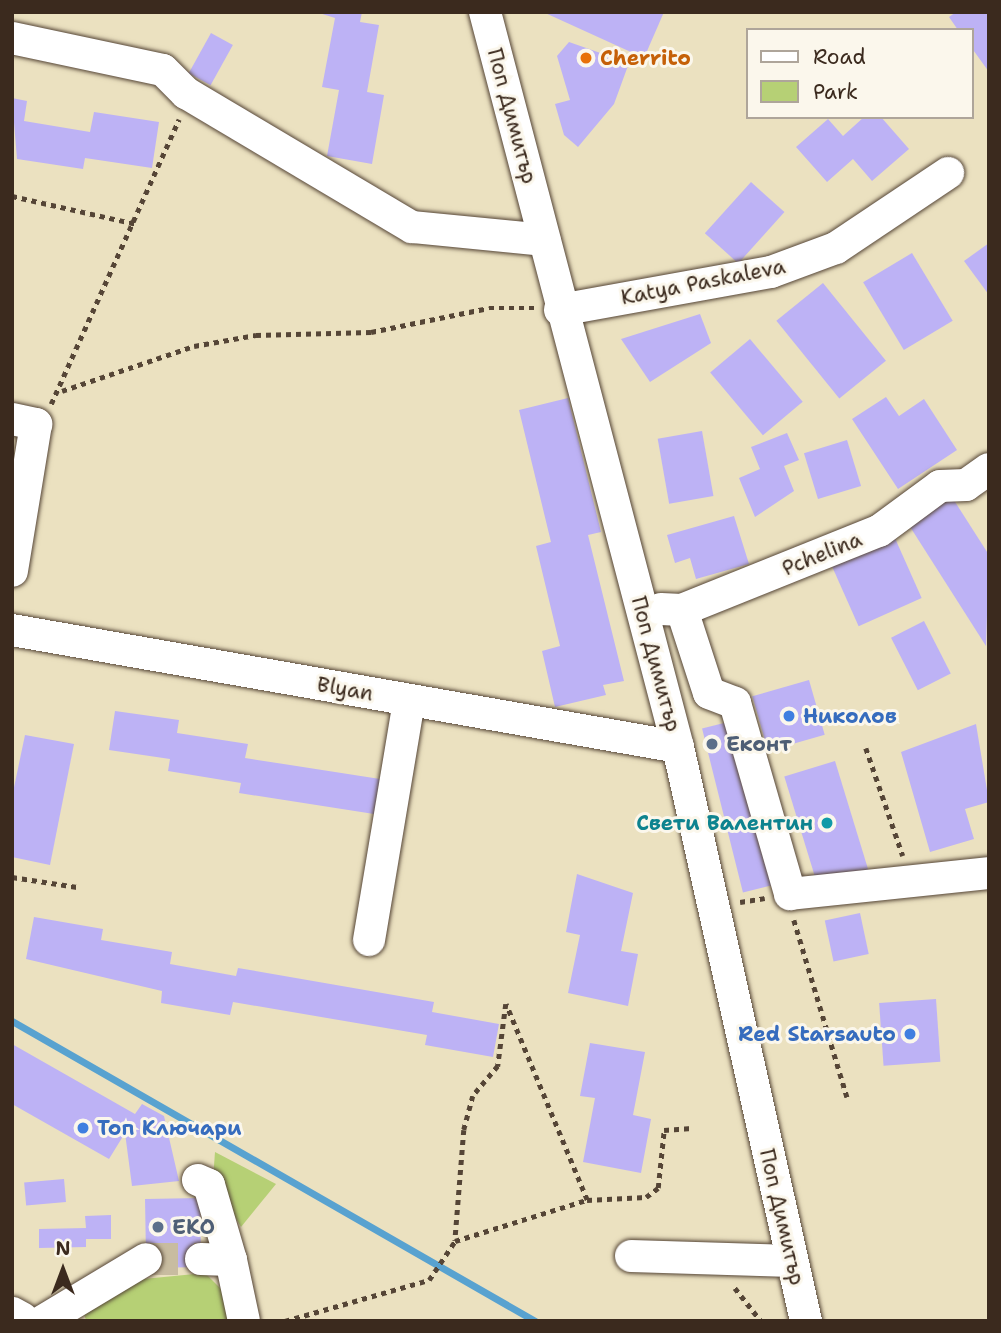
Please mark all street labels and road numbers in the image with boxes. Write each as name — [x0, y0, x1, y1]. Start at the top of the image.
street label: Поп Димитър — [482, 46, 542, 186]
street label: Katya Paskaleva — [619, 254, 787, 310]
street label: Pchelina — [778, 527, 866, 581]
street label: Поп Димитър — [626, 594, 686, 734]
street label: Blyan — [315, 672, 375, 706]
street label: Поп Димитър — [754, 1146, 810, 1288]

